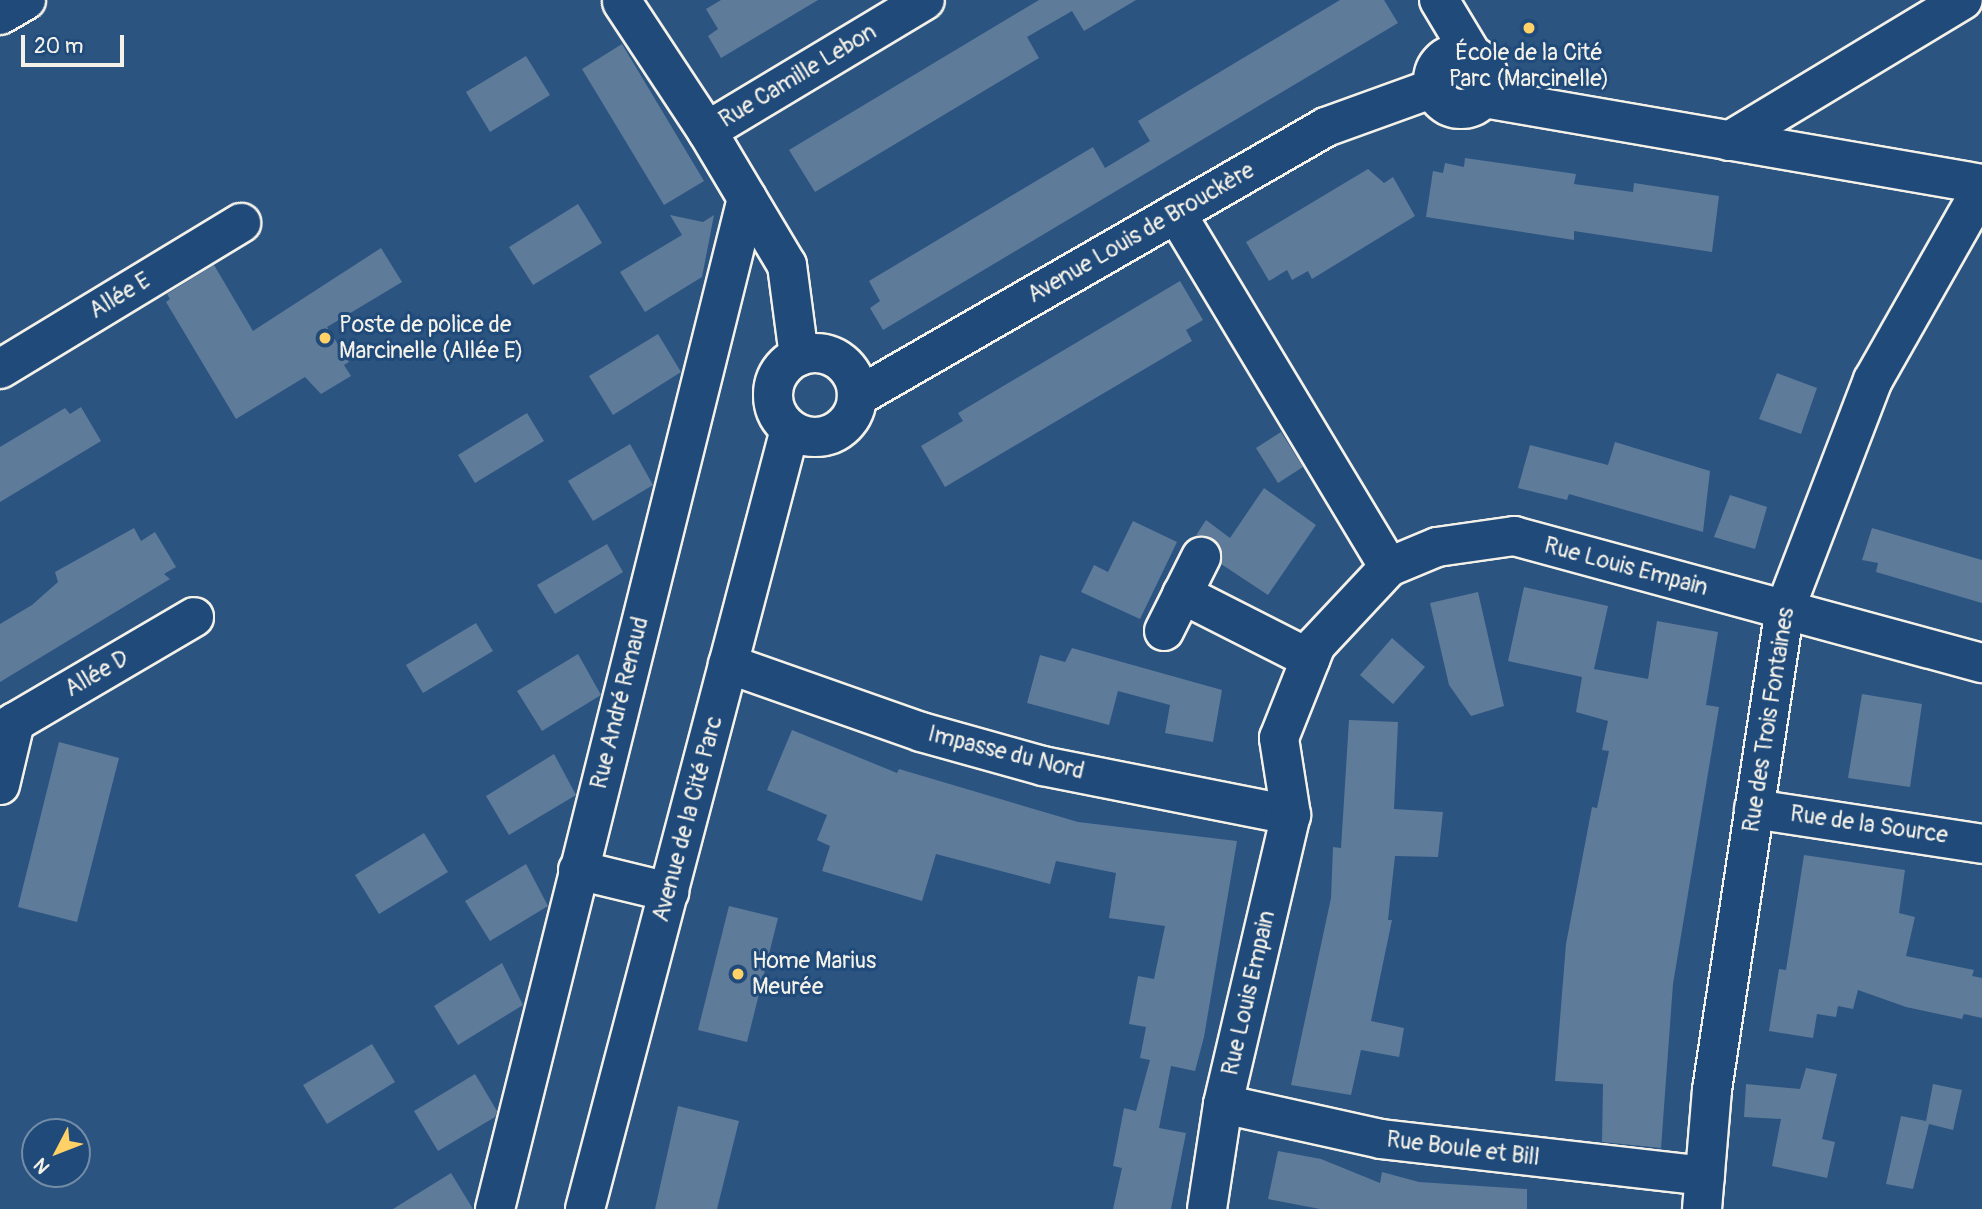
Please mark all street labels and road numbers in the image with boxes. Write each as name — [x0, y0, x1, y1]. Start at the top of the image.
street label: Rue Camille Lebon — [714, 18, 882, 134]
street label: Avenue Louis de Brouckère — [1023, 157, 1259, 309]
street label: Allée E — [84, 267, 156, 325]
street label: Rue Louis Empain — [1541, 532, 1711, 602]
street label: Rue des Trois Fontaines — [1738, 606, 1800, 834]
street label: Rue André Renaud — [585, 614, 655, 792]
street label: Allée D — [60, 645, 134, 703]
street label: Avenue de la Cité Parc — [647, 713, 729, 925]
street label: Impasse du Nord — [925, 720, 1087, 786]
street label: Rue de la Source — [1788, 800, 1950, 850]
street label: Rue Louis Empain — [1217, 908, 1281, 1078]
street label: Rue Boule et Bill — [1385, 1126, 1541, 1172]

